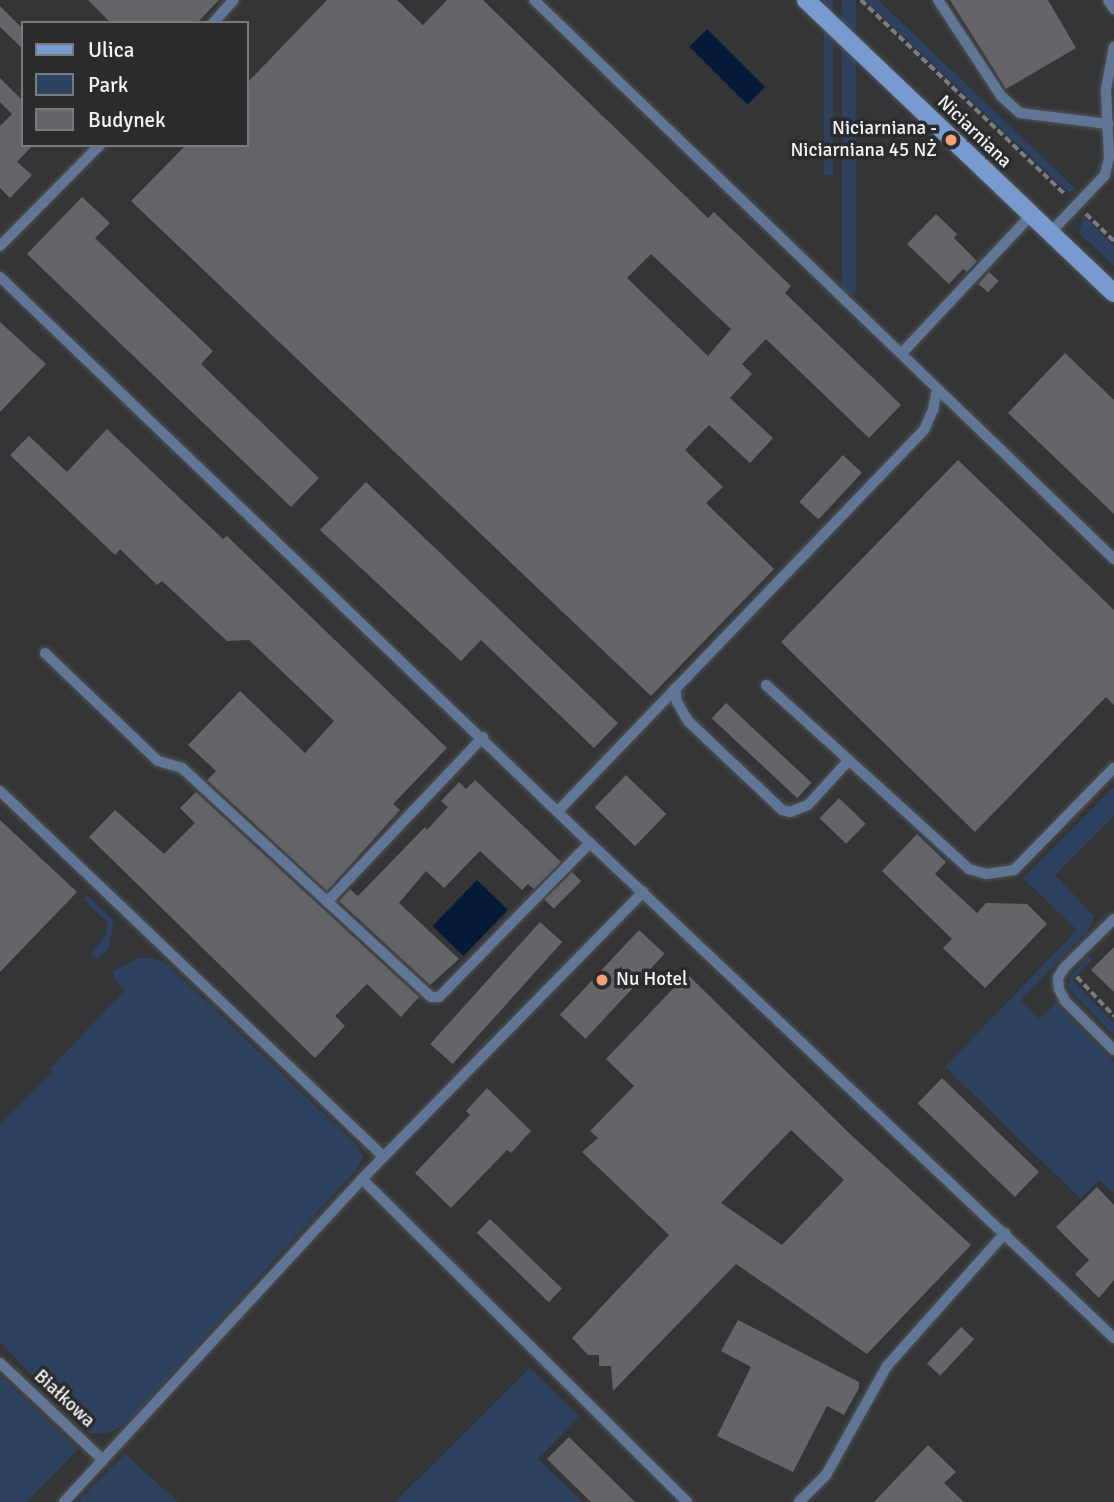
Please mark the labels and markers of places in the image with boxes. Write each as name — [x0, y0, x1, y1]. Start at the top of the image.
place label: Niciarniana - Niciarniana 45 NŻ — [790, 118, 937, 162]
marker: Niciarniana - Niciarniana 45 NŻ — [943, 132, 959, 148]
place label: Nu Hotel — [616, 969, 688, 991]
marker: Nu Hotel — [594, 972, 610, 988]

